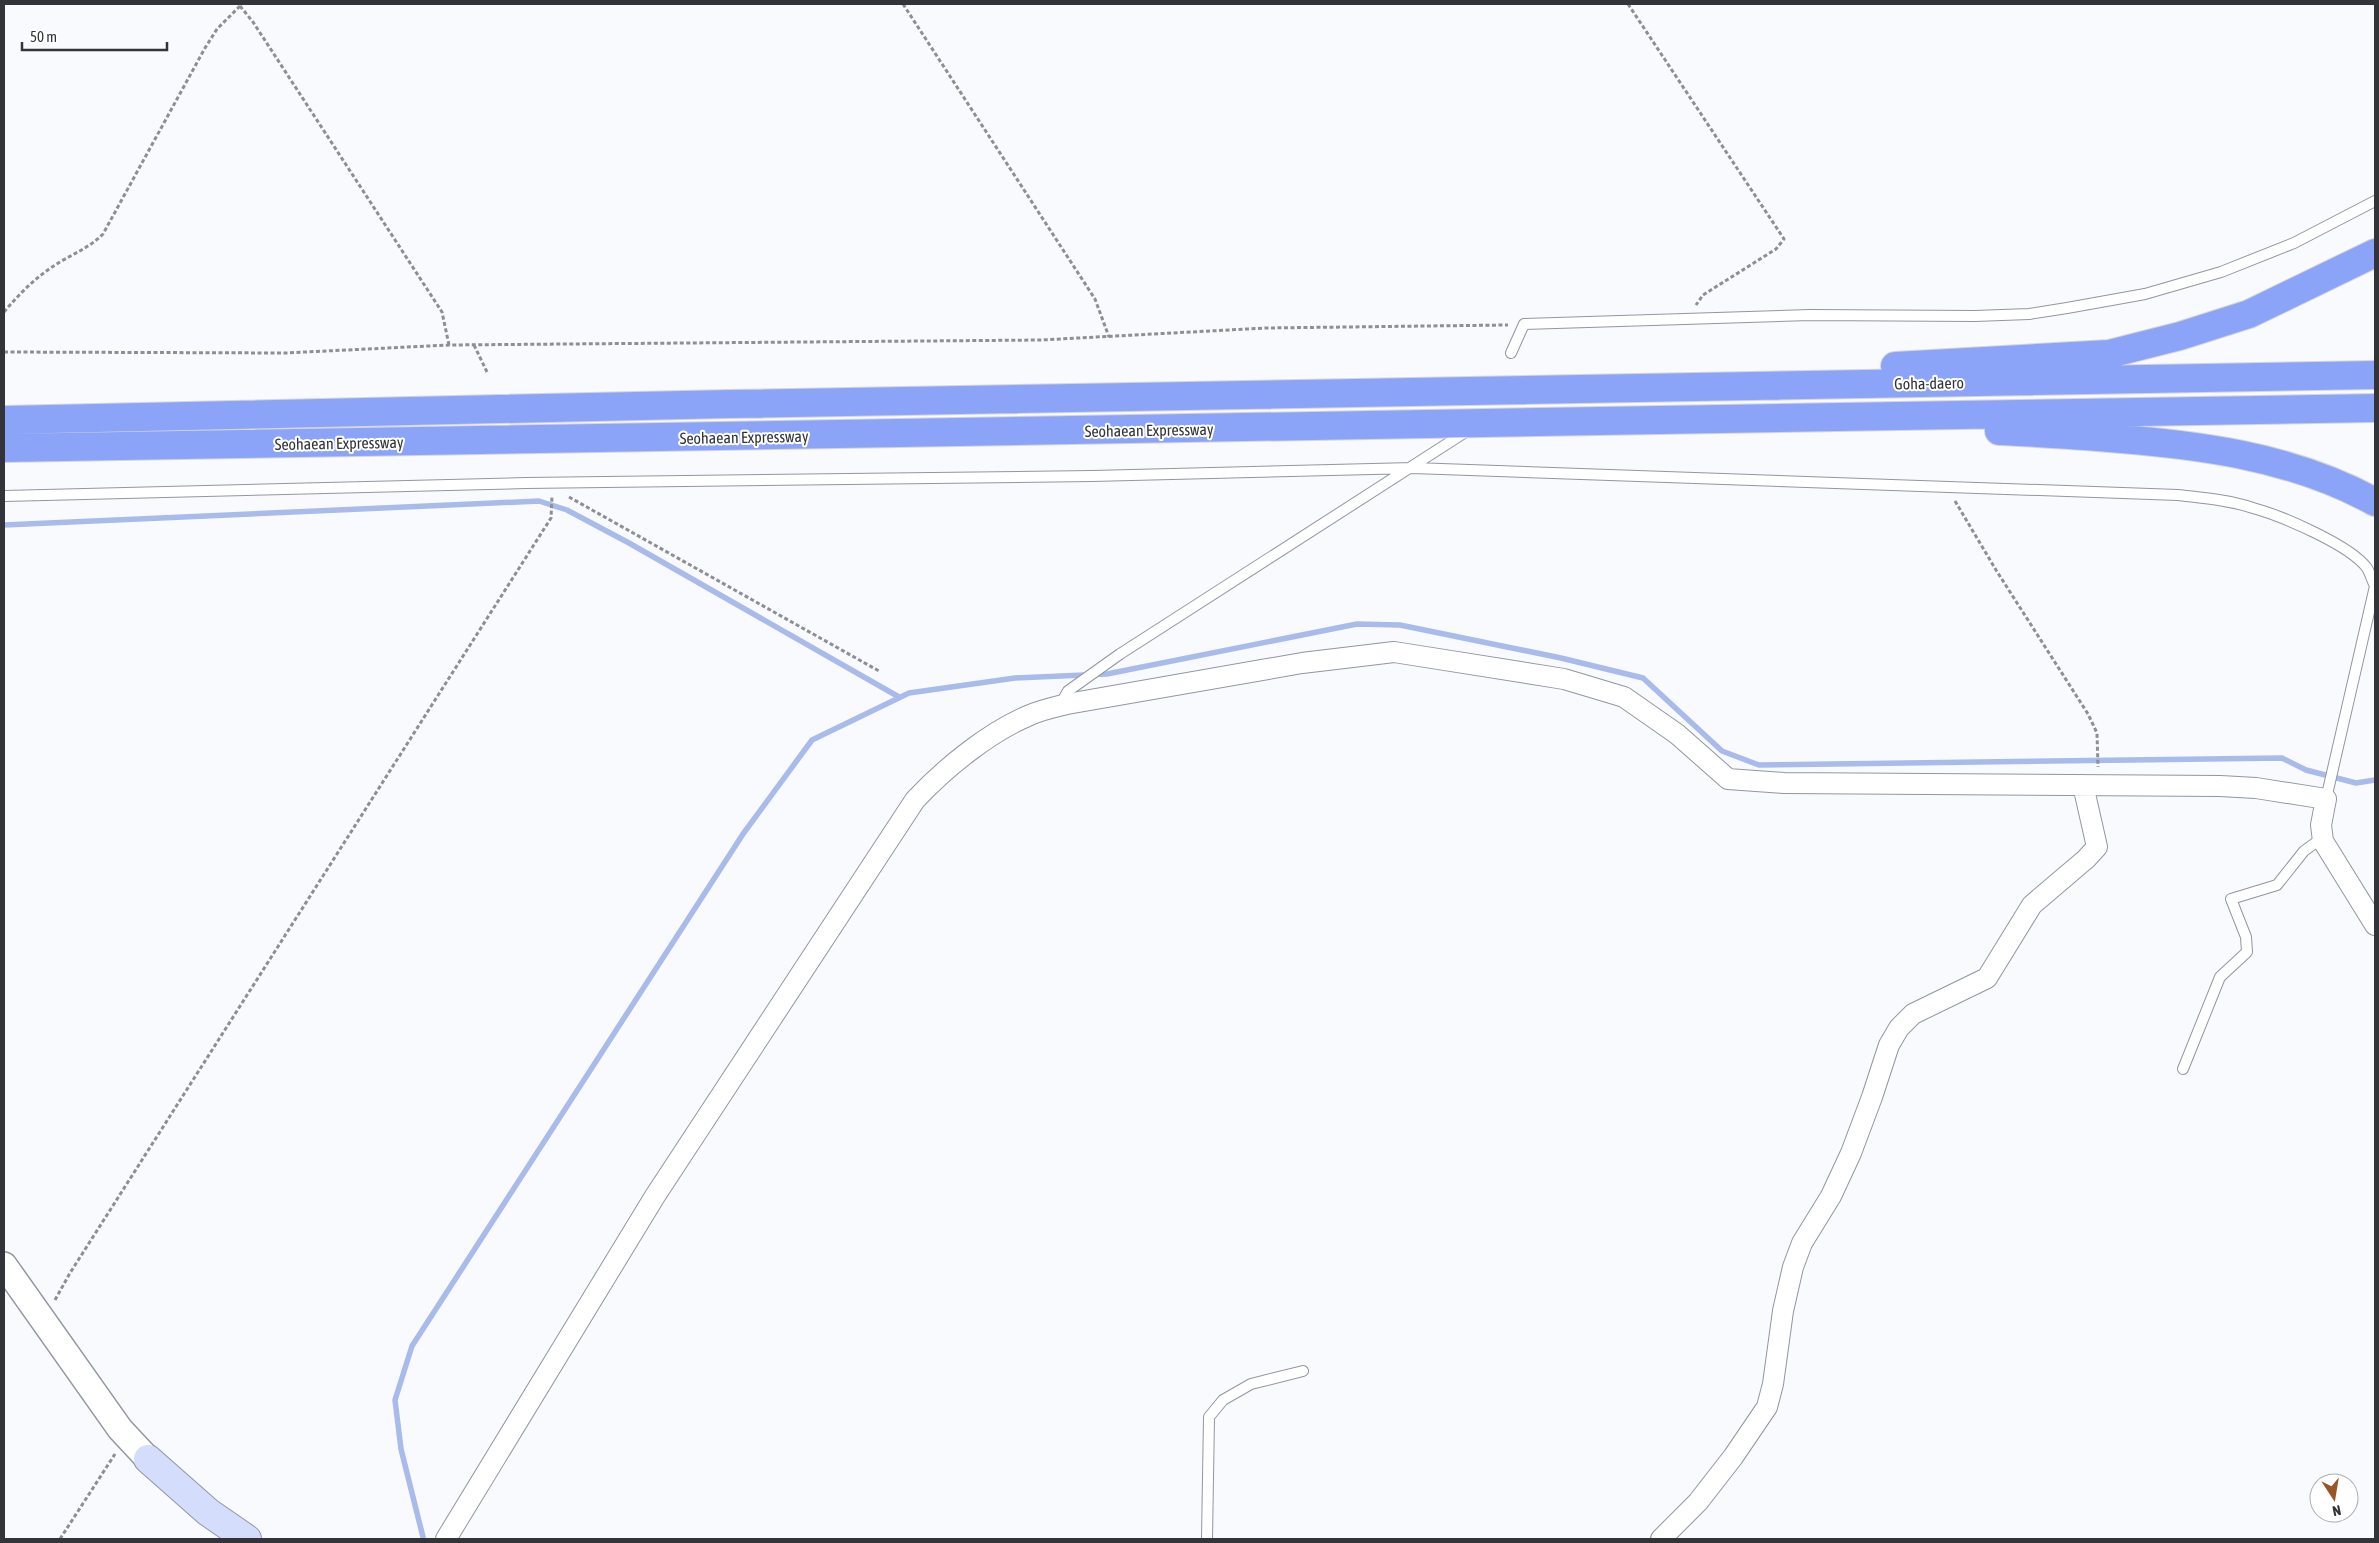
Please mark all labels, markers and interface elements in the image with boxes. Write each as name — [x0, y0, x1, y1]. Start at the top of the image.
scale bar — [22, 20, 168, 52]
text: 50 m — [30, 28, 57, 45]
street label: Goha-daero — [1894, 373, 1964, 393]
street label: Seohaean Expressway — [1084, 420, 1214, 441]
street label: Seohaean Expressway — [679, 427, 809, 448]
street label: Seohaean Expressway — [274, 433, 404, 454]
north arrow — [2309, 1473, 2359, 1523]
text: N — [2331, 1502, 2342, 1519]

